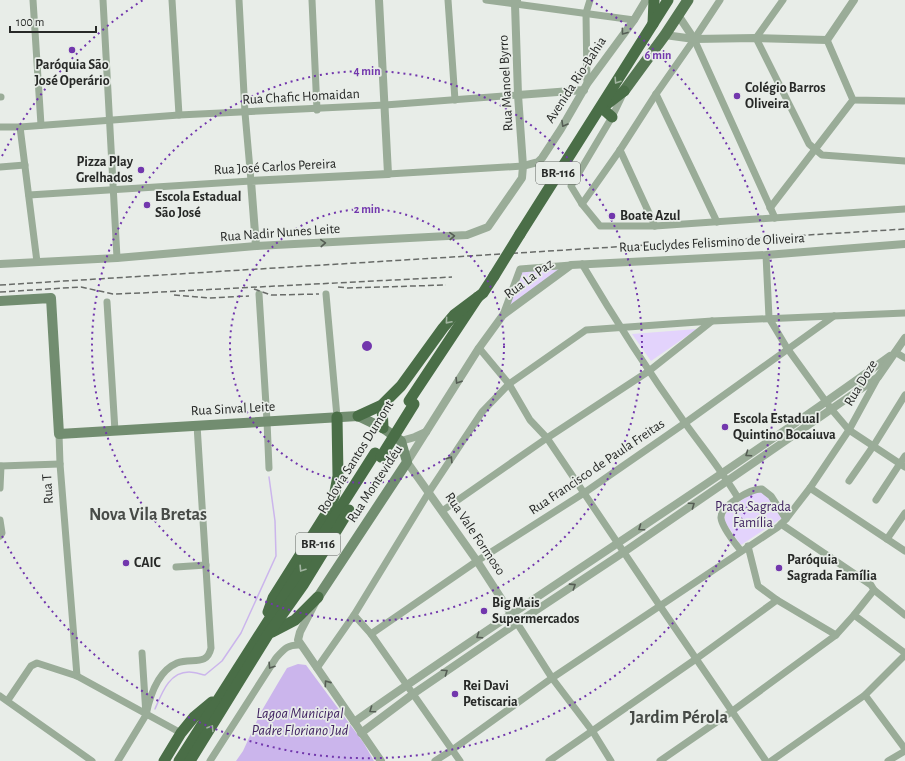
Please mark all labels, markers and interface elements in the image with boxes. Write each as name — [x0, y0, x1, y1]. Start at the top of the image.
scale bar — [10, 8, 96, 34]
text: 100 m — [16, 16, 44, 28]
one-way arrow — [622, 28, 629, 35]
street label: Rua Manoel Byrro — [496, 34, 516, 131]
street label: Avenida Rio-Bahia — [543, 34, 609, 126]
marker: Paróquia São José Operário — [67, 45, 77, 55]
text: 6 min — [645, 49, 671, 61]
place label: Paróquia São José Operário — [34, 58, 110, 88]
text: 4 min — [353, 65, 381, 77]
one-way arrow — [615, 76, 622, 83]
place label: Colégio Barros Oliveira — [745, 81, 826, 111]
street label: Rua Chafic Homaidan — [242, 87, 360, 107]
marker: Colégio Barros Oliveira — [732, 91, 742, 101]
one-way arrow — [562, 120, 569, 127]
place label: Pizza Play Grelhados — [76, 155, 134, 185]
street label: Rua José Carlos Pereira — [213, 157, 337, 177]
road number: BR-116 — [536, 162, 580, 184]
marker: Pizza Play Grelhados — [136, 165, 146, 175]
place label: Escola Estadual São José — [155, 190, 241, 220]
marker: Escola Estadual São José — [142, 200, 152, 210]
text: 2 min — [354, 203, 380, 215]
place label: Boate Azul — [620, 209, 680, 223]
marker: Boate Azul — [607, 211, 617, 221]
street label: Rua Nadir Nunes Leite — [219, 222, 341, 244]
one-way arrow — [449, 231, 455, 240]
street label: Rua Euclydes Felismino de Oliveira — [619, 231, 806, 255]
one-way arrow — [320, 238, 326, 247]
street label: Rua La Paz — [502, 256, 556, 301]
one-way arrow — [446, 317, 453, 324]
centre of rings — [360, 339, 374, 353]
street label: Rua Doze — [842, 357, 880, 409]
one-way arrow — [455, 377, 463, 384]
street label: Rodovia Santos Dumont — [316, 398, 397, 516]
street label: Rua Sinval Leite — [190, 400, 276, 418]
place label: Escola Estadual Quintino Bocaiuva — [733, 412, 836, 442]
street label: Rua Francisco de Paula Freitas — [527, 416, 667, 518]
marker: Escola Estadual Quintino Bocaiuva — [720, 422, 730, 432]
street label: Rua Montevidéu — [345, 443, 405, 525]
one-way arrow — [746, 449, 753, 456]
one-way arrow — [445, 456, 453, 463]
street label: Rua T — [40, 473, 56, 505]
street label: Rua Vale Formoso — [442, 490, 508, 578]
park label: Praça Sagrada Família — [715, 500, 792, 530]
one-way arrow — [688, 502, 695, 510]
district label: Nova Vila Bretas — [89, 506, 207, 524]
one-way arrow — [638, 523, 645, 531]
road number: BR-116 — [296, 533, 340, 555]
place label: Paróquia Sagrada Família — [787, 553, 877, 583]
place label: CAIC — [134, 556, 162, 570]
marker: CAIC — [121, 558, 131, 568]
marker: Paróquia Sagrada Família — [774, 563, 784, 573]
one-way arrow — [299, 565, 307, 572]
one-way arrow — [569, 583, 576, 591]
place label: Big Mais Supermercados — [492, 596, 579, 626]
marker: Big Mais Supermercados — [479, 606, 489, 616]
one-way arrow — [476, 631, 483, 639]
one-way arrow — [269, 661, 276, 668]
one-way arrow — [441, 669, 448, 677]
place label: Rei Davi Petiscaria — [463, 679, 518, 709]
one-way arrow — [324, 680, 332, 687]
marker: Rei Davi Petiscaria — [450, 689, 460, 699]
one-way arrow — [369, 705, 376, 713]
water label: Lagoa Municipal Padre Floriano Jud — [252, 706, 349, 738]
district label: Jardim Pérola — [630, 709, 729, 727]
one-way arrow — [206, 725, 213, 732]

